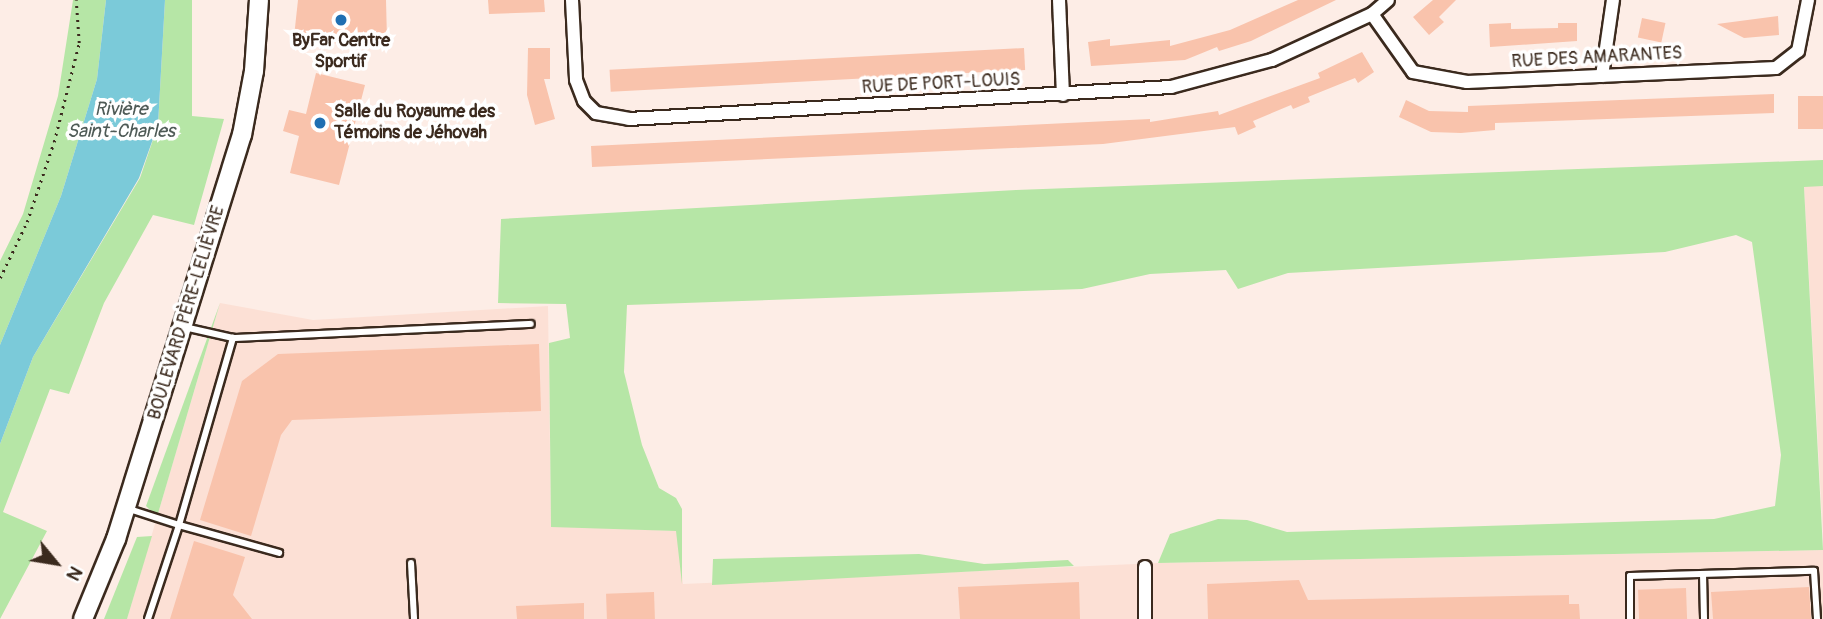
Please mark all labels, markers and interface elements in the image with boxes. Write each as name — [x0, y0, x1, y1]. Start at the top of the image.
marker: ByFar Centre Sportif — [333, 12, 349, 28]
place label: ByFar Centre Sportif — [292, 31, 390, 74]
street label: RUE DES AMARANTES — [1511, 43, 1683, 73]
street label: RUE DE PORT-LOUIS — [861, 69, 1021, 99]
water label: Rivière Saint-Charles — [67, 99, 175, 143]
place label: Salle du Royaume des Témoins de Jéhovah — [334, 102, 495, 144]
marker: Salle du Royaume des Témoins de Jéhovah — [312, 115, 328, 131]
street label: BOULEVARD PÈRE-LELIÈVRE — [144, 203, 230, 423]
north arrow — [21, 528, 91, 598]
text: N — [61, 562, 88, 585]

